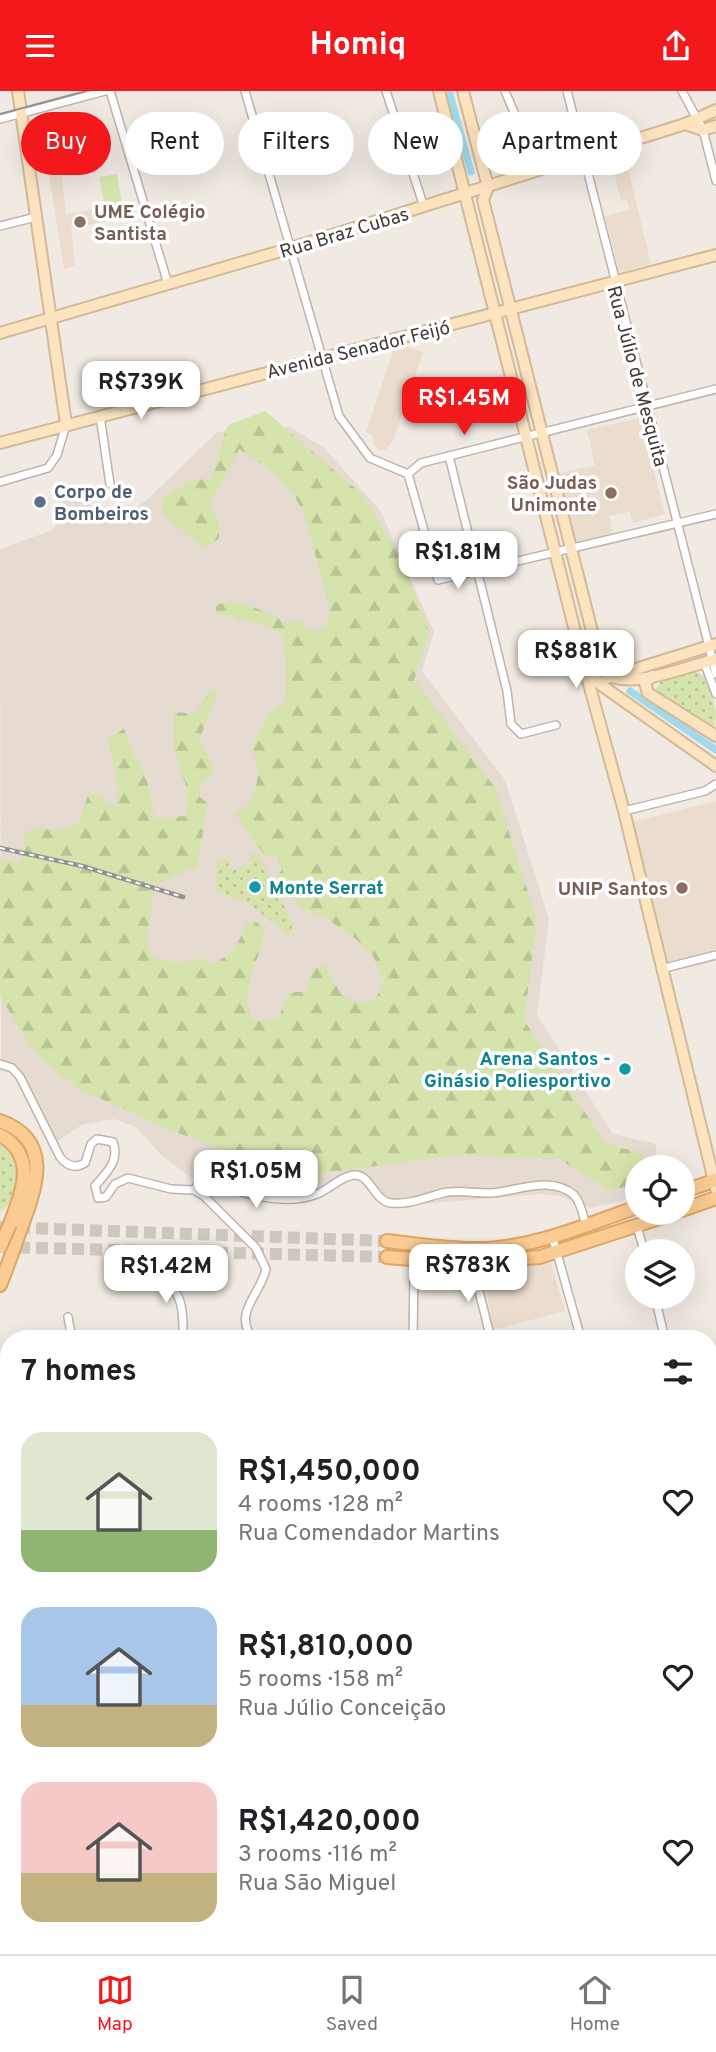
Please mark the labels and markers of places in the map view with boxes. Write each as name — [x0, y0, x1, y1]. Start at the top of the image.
place label: UME Colégio Santista — [94, 201, 206, 247]
marker: UME Colégio Santista — [72, 214, 88, 230]
pin: R$739K — [84, 361, 198, 421]
pin: R$1.45M — [399, 377, 529, 437]
place label: São Judas Unimonte — [507, 472, 597, 518]
place label: Corpo de Bombeiros — [54, 481, 149, 527]
marker: São Judas Unimonte — [603, 485, 619, 501]
marker: Corpo de Bombeiros — [32, 494, 48, 510]
pin: R$1.81M — [393, 531, 523, 591]
pin: R$881K — [519, 631, 633, 690]
place label: Monte Serrat — [269, 877, 384, 901]
place label: UNIP Santos — [558, 878, 668, 902]
marker: Monte Serrat — [247, 879, 263, 895]
marker: UNIP Santos — [674, 880, 690, 896]
place label: Arena Santos - Ginásio Poliesportivo — [424, 1048, 611, 1094]
marker: Arena Santos - Ginásio Poliesportivo — [617, 1061, 633, 1077]
pin: R$1.05M — [191, 1151, 321, 1210]
pin: R$1.42M — [101, 1245, 231, 1305]
pin: R$783K — [411, 1245, 525, 1304]

